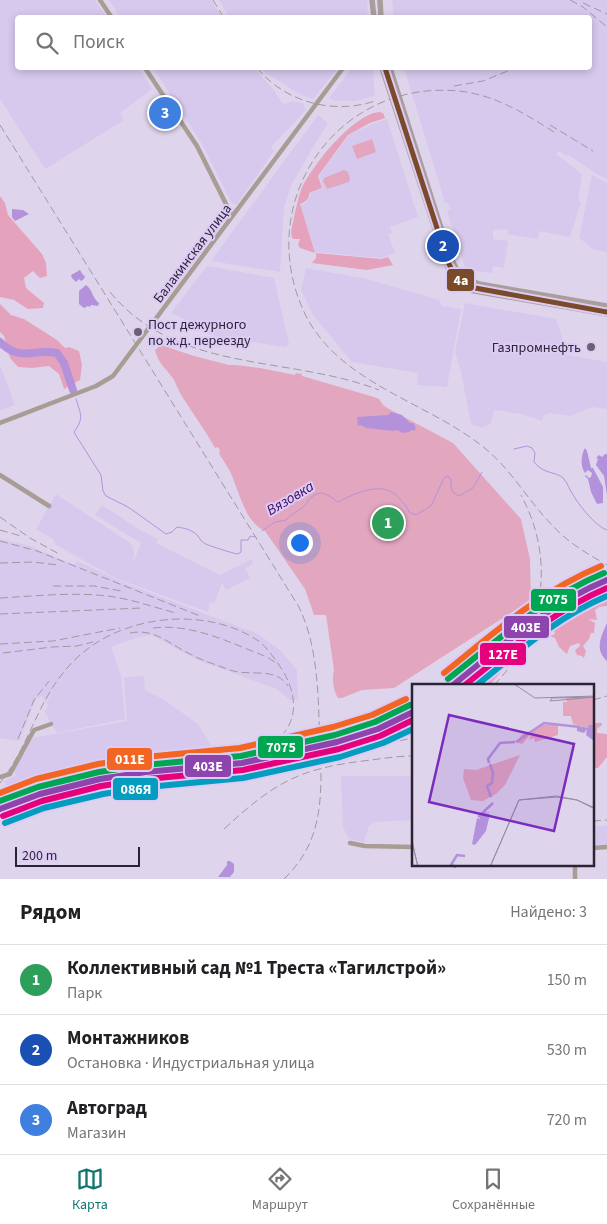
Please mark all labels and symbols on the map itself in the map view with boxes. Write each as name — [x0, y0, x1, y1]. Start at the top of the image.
pin: 3 — [149, 94, 181, 132]
street label: Балакинская улица — [149, 200, 237, 307]
pin: 2 — [427, 227, 459, 265]
line badge: 4а — [446, 268, 475, 292]
text: 4а — [454, 271, 468, 291]
place label: Пост дежурного по ж.д. переезду — [148, 315, 251, 351]
marker: Пост дежурного по ж.д. переезду — [132, 326, 144, 338]
place label: Газпромнефть — [492, 338, 581, 358]
marker: Газпромнефть — [585, 341, 597, 353]
water label: Вязовка — [263, 476, 318, 521]
pin: 1 — [372, 504, 404, 542]
your location — [287, 530, 313, 556]
line badge: 7075 — [530, 588, 577, 612]
text: 7075 — [538, 590, 568, 610]
line badge: 403Е — [503, 615, 550, 639]
text: 403Е — [511, 618, 541, 638]
line badge: 127Е — [479, 642, 527, 666]
text: 127Е — [488, 645, 518, 665]
inset map — [412, 684, 594, 866]
line badge: 7075 — [257, 735, 304, 759]
text: 7075 — [266, 738, 296, 758]
line badge: 011Е — [106, 747, 153, 771]
text: 011Е — [115, 750, 145, 770]
line badge: 403Е — [184, 754, 232, 778]
text: 403Е — [193, 757, 223, 777]
line badge: 086Я — [112, 777, 159, 801]
text: 086Я — [121, 780, 151, 800]
scale bar — [15, 844, 140, 867]

